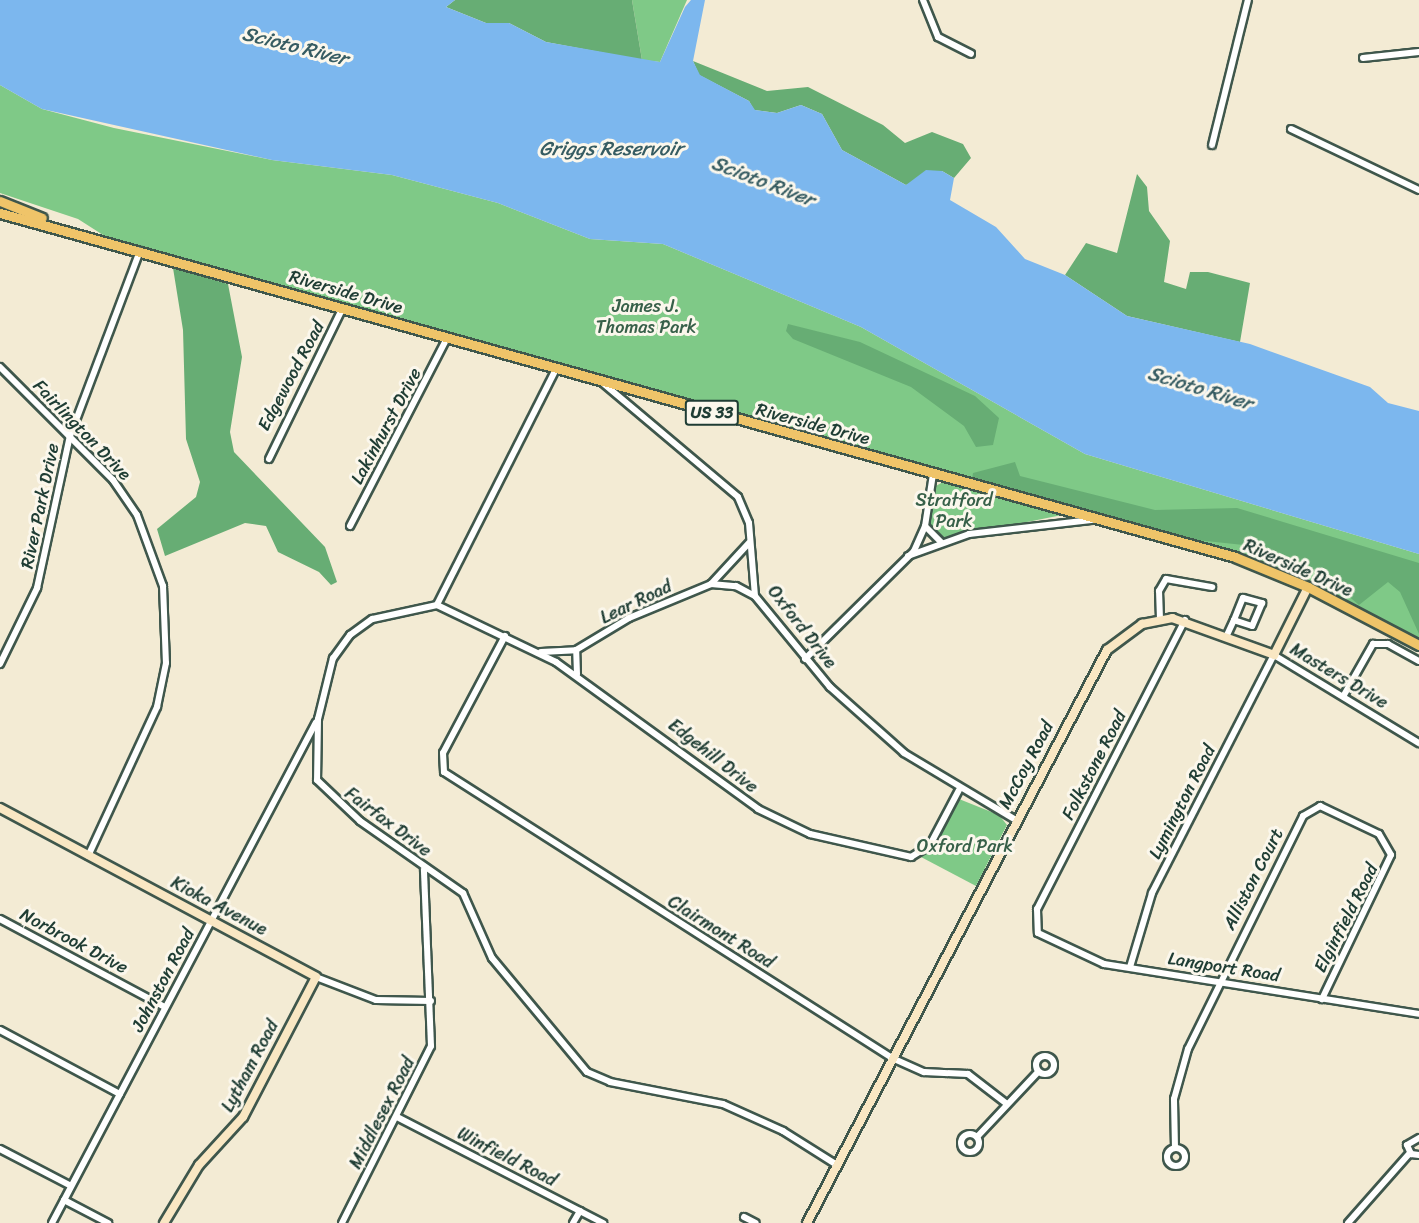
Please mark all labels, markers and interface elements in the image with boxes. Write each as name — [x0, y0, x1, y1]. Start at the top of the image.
water label: Scioto River — [240, 21, 350, 71]
water label: Griggs Reservoir — [539, 136, 683, 160]
water label: Scioto River — [709, 151, 817, 211]
street label: Riverside Drive — [287, 265, 405, 319]
park label: James J. Thomas Park — [596, 296, 696, 338]
street label: Edgewood Road — [253, 317, 329, 435]
water label: Scioto River — [1145, 361, 1255, 415]
street label: Lakinhurst Drive — [346, 364, 426, 488]
street label: Fairlington Drive — [28, 375, 136, 485]
street label: Riverside Drive — [754, 398, 872, 450]
road number: US 33 — [684, 400, 740, 426]
street label: River Park Drive — [16, 441, 64, 571]
park label: Stratford Park — [916, 490, 992, 532]
street label: Riverside Drive — [1240, 534, 1356, 602]
street label: Lear Road — [597, 575, 675, 629]
street label: Oxford Drive — [763, 581, 841, 673]
street label: Masters Drive — [1286, 638, 1392, 714]
street label: Folkstone Road — [1057, 707, 1131, 823]
street label: Edgehill Drive — [664, 714, 762, 798]
street label: McCoy Road — [994, 717, 1058, 813]
street label: Lymington Road — [1144, 741, 1220, 863]
street label: Fairfax Drive — [341, 782, 435, 862]
street label: Alliston Court — [1218, 825, 1288, 933]
park label: Oxford Park — [917, 835, 1013, 857]
street label: Elginfield Road — [1309, 860, 1383, 976]
street label: Kioka Avenue — [167, 872, 271, 940]
street label: Clairmont Road — [664, 891, 778, 973]
street label: Norbrook Drive — [16, 904, 132, 978]
street label: Johnston Road — [127, 925, 199, 1035]
street label: Langport Road — [1166, 947, 1282, 987]
street label: Lytham Road — [217, 1016, 283, 1116]
street label: Middlesex Road — [345, 1054, 419, 1172]
street label: Winfield Road — [454, 1123, 560, 1191]

